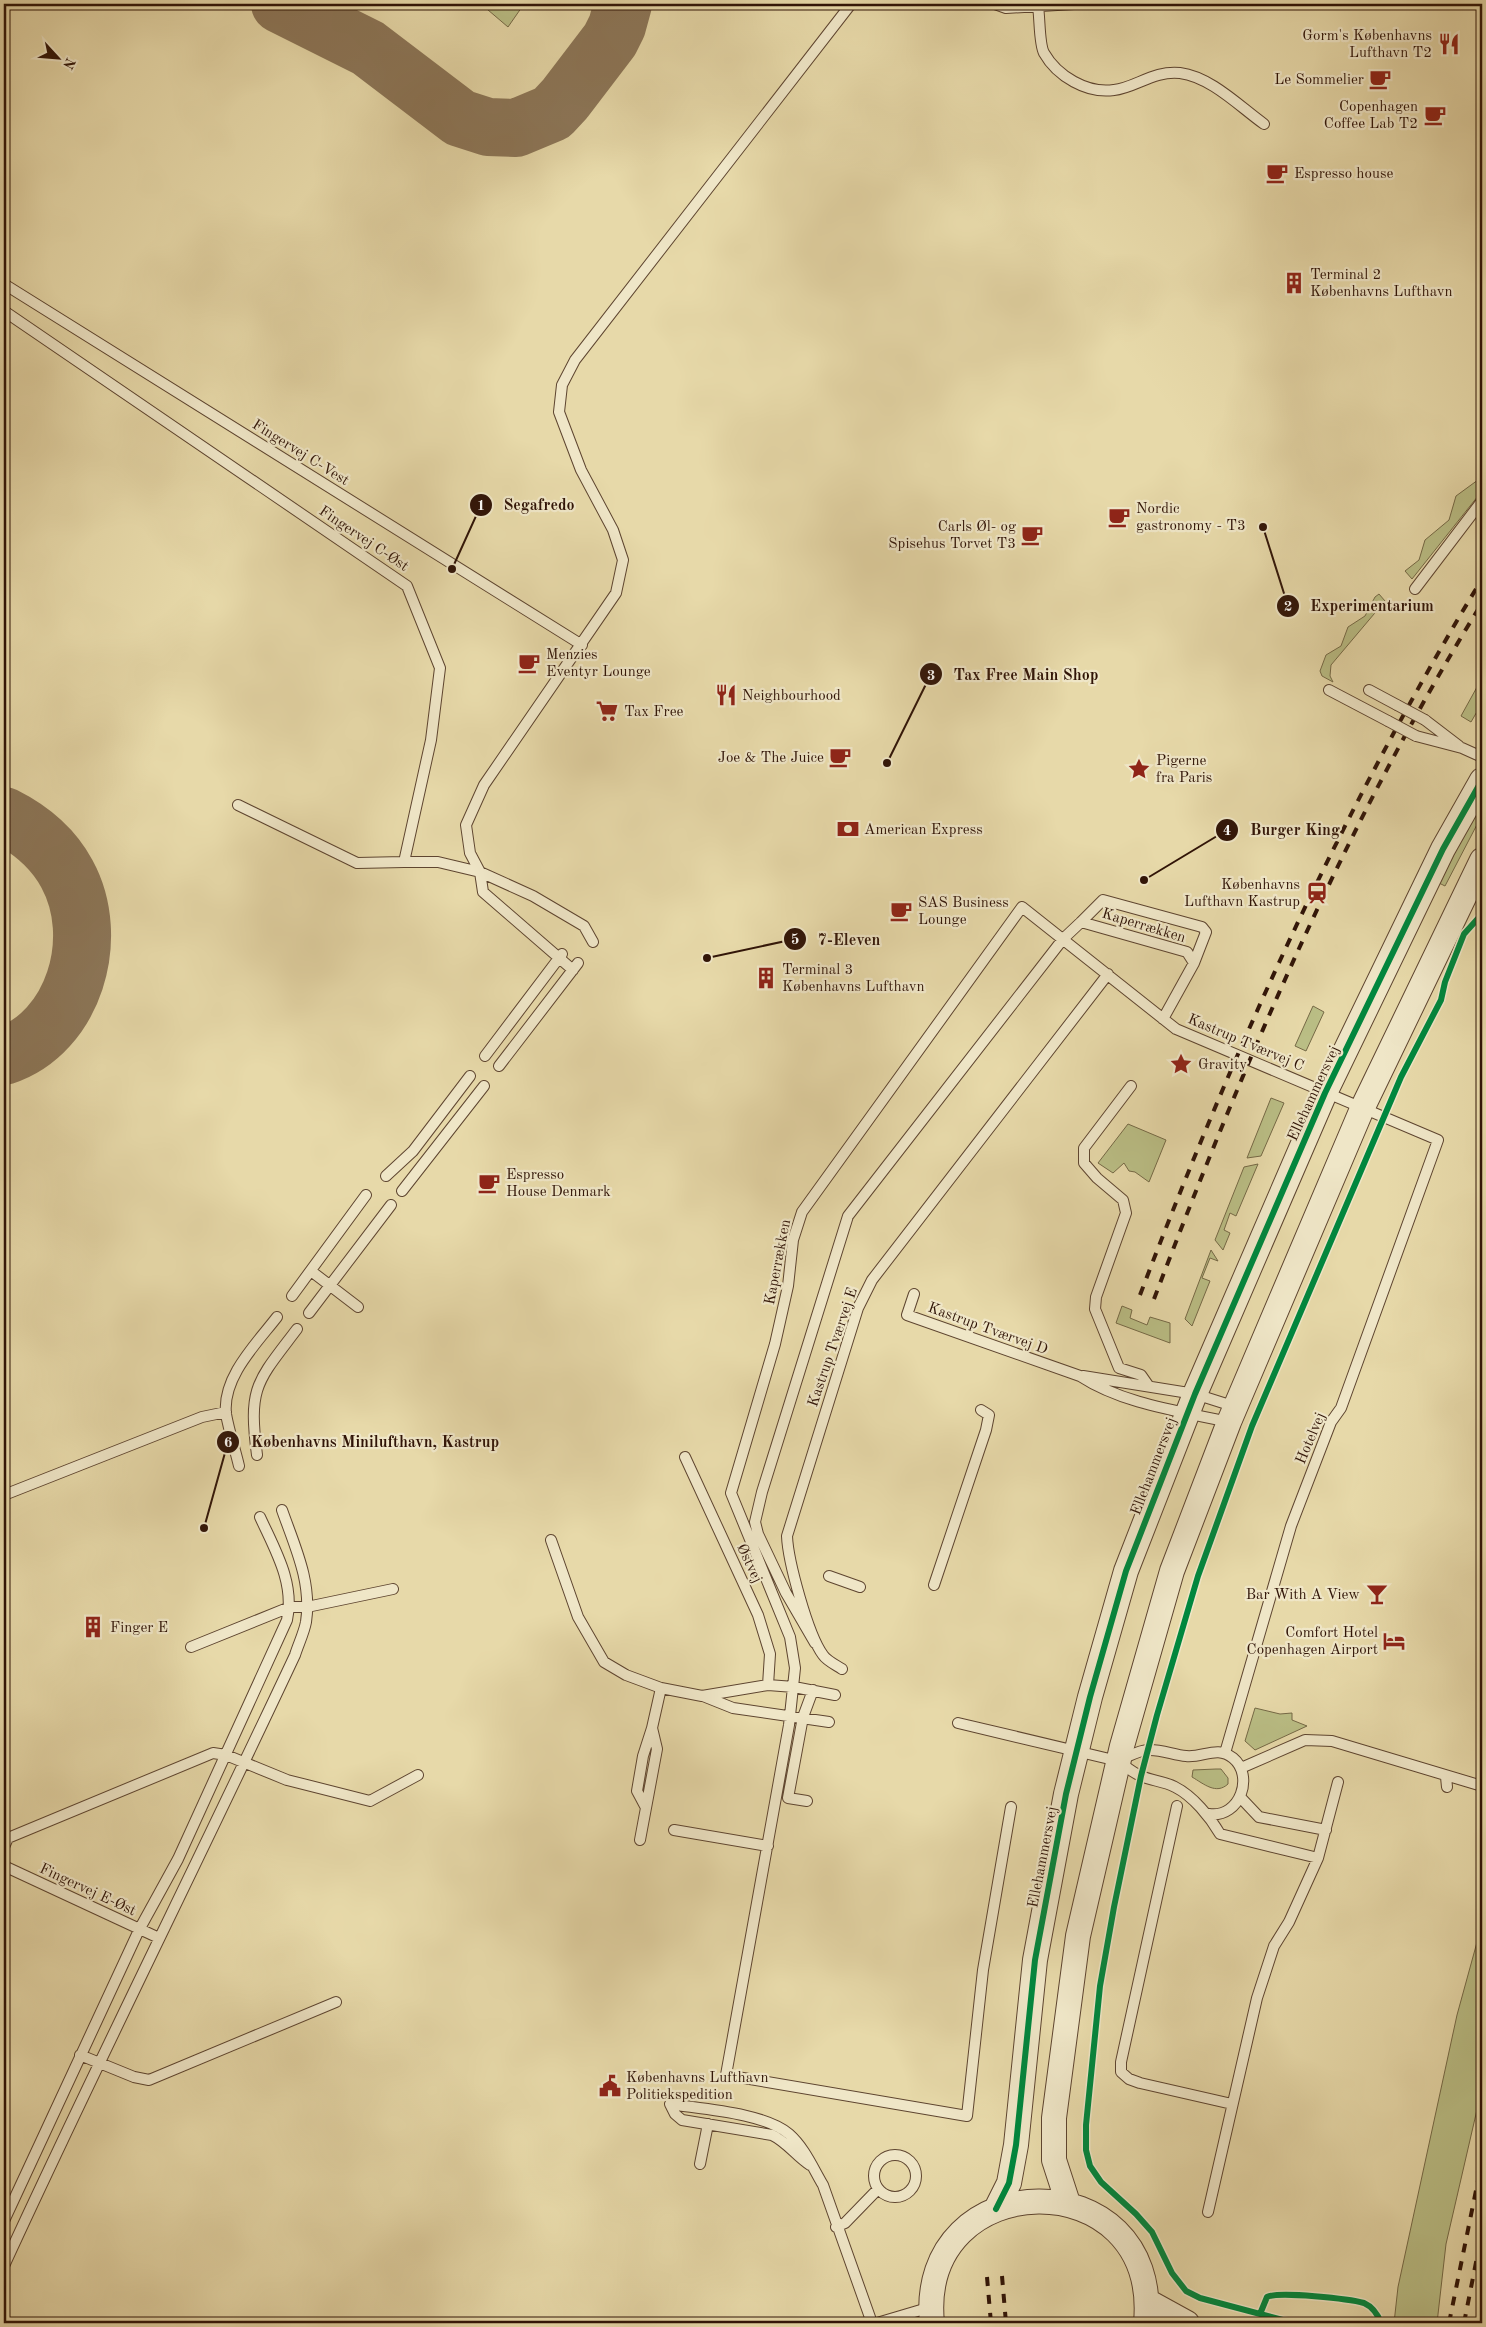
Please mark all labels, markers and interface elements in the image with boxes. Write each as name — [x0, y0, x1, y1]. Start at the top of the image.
place label: Gorm's Københavns Lufthavn T2 — [1302, 29, 1432, 61]
restaurant icon: Gorm's Københavns Lufthavn T2 — [1436, 31, 1462, 57]
north arrow — [32, 32, 82, 82]
text: N — [60, 55, 77, 71]
cafe icon: Le Sommelier — [1367, 66, 1393, 92]
place label: Le Sommelier — [1274, 73, 1364, 88]
place label: Copenhagen Coffee Lab T2 — [1324, 100, 1418, 132]
cafe icon: Copenhagen Coffee Lab T2 — [1422, 102, 1448, 128]
cafe icon: Espresso house — [1264, 160, 1290, 186]
place label: Espresso house — [1294, 167, 1393, 182]
place label: Terminal 2 Københavns Lufthavn — [1310, 268, 1453, 300]
building icon: Terminal 2 Københavns Lufthavn — [1281, 270, 1307, 296]
street label: Fingervej C-Vest — [249, 418, 351, 489]
callout: Segafredo — [468, 489, 584, 520]
text: Segafredo — [503, 498, 575, 514]
text: 1 — [477, 499, 485, 514]
place label: Nordic gastronomy - T3 — [1136, 502, 1246, 534]
street label: Fingervej C-Øst — [316, 504, 411, 575]
cafe icon: Nordic gastronomy - T3 — [1106, 504, 1132, 530]
place label: Carls Øl- og Spisehus Torvet T3 — [888, 520, 1016, 552]
cafe icon: Carls Øl- og Spisehus Torvet T3 — [1019, 522, 1045, 548]
callout: Experimentarium — [1275, 590, 1444, 621]
text: Experimentarium — [1310, 599, 1434, 615]
text: 2 — [1284, 600, 1292, 615]
place label: Menzies Eventyr Lounge — [546, 648, 651, 680]
cafe icon: Menzies Eventyr Lounge — [516, 650, 542, 676]
callout: Tax Free Main Shop — [919, 659, 1109, 690]
text: Tax Free Main Shop — [954, 668, 1098, 684]
text: 3 — [927, 669, 935, 684]
restaurant icon: Neighbourhood — [713, 682, 739, 708]
place label: Neighbourhood — [742, 689, 841, 704]
supermarket icon: Tax Free — [594, 698, 620, 724]
place label: Tax Free — [624, 705, 684, 720]
cafe icon: Joe & The Juice — [827, 744, 853, 770]
place label: Joe & The Juice — [718, 751, 824, 766]
place label: Pigerne fra Paris — [1156, 754, 1212, 786]
place icon: Pigerne fra Paris — [1126, 756, 1152, 782]
callout: Burger King — [1215, 814, 1350, 845]
bank icon: American Express — [835, 816, 861, 842]
place label: American Express — [864, 823, 983, 838]
text: Burger King — [1250, 823, 1340, 839]
text: 4 — [1223, 824, 1231, 839]
place label: Københavns Lufthavn Kastrup — [1184, 878, 1300, 910]
station icon: Københavns Lufthavn Kastrup — [1304, 880, 1330, 906]
place label: SAS Business Lounge — [918, 896, 1009, 928]
cafe icon: SAS Business Lounge — [888, 898, 914, 924]
street label: Kaperrækken — [1100, 907, 1187, 946]
callout: 7-Eleven — [783, 924, 890, 955]
text: 5 — [791, 933, 799, 948]
text: 7-Eleven — [818, 933, 880, 949]
place label: Terminal 3 Københavns Lufthavn — [782, 963, 925, 995]
building icon: Terminal 3 Københavns Lufthavn — [753, 965, 779, 991]
street label: Kastrup Tværvej C — [1185, 1012, 1306, 1075]
street label: Ellehammersvej — [1286, 1044, 1343, 1144]
place icon: Gravity — [1168, 1051, 1194, 1077]
place label: Gravity — [1198, 1058, 1247, 1073]
place label: Espresso House Denmark — [506, 1168, 611, 1200]
cafe icon: Espresso House Denmark — [476, 1170, 502, 1196]
street label: Kaperrækken — [763, 1218, 794, 1306]
street label: Kastrup Tværvej E — [806, 1286, 861, 1409]
street label: Kastrup Tværvej D — [926, 1301, 1049, 1358]
street label: Hotelvej — [1294, 1411, 1329, 1467]
street label: Ellehammersvej — [1129, 1416, 1180, 1517]
callout: Københavns Minilufthavn, Kastrup — [216, 1426, 509, 1457]
text: Københavns Minilufthavn, Kastrup — [251, 1435, 499, 1451]
text: 6 — [224, 1436, 233, 1451]
street label: Østvej — [733, 1542, 764, 1585]
bar icon: Bar With A View — [1364, 1581, 1390, 1607]
place label: Bar With A View — [1246, 1588, 1360, 1603]
building icon: Finger E — [80, 1614, 106, 1640]
place label: Finger E — [110, 1621, 168, 1636]
place label: Comfort Hotel Copenhagen Airport — [1247, 1626, 1378, 1658]
hotel icon: Comfort Hotel Copenhagen Airport — [1381, 1628, 1407, 1654]
street label: Ellehammersvej — [1026, 1805, 1061, 1909]
street label: Fingervej E-Øst — [37, 1861, 138, 1919]
place label: Københavns Lufthavn Politiekspedition — [626, 2071, 769, 2103]
public building icon: Københavns Lufthavn Politiekspedition — [597, 2073, 623, 2099]

